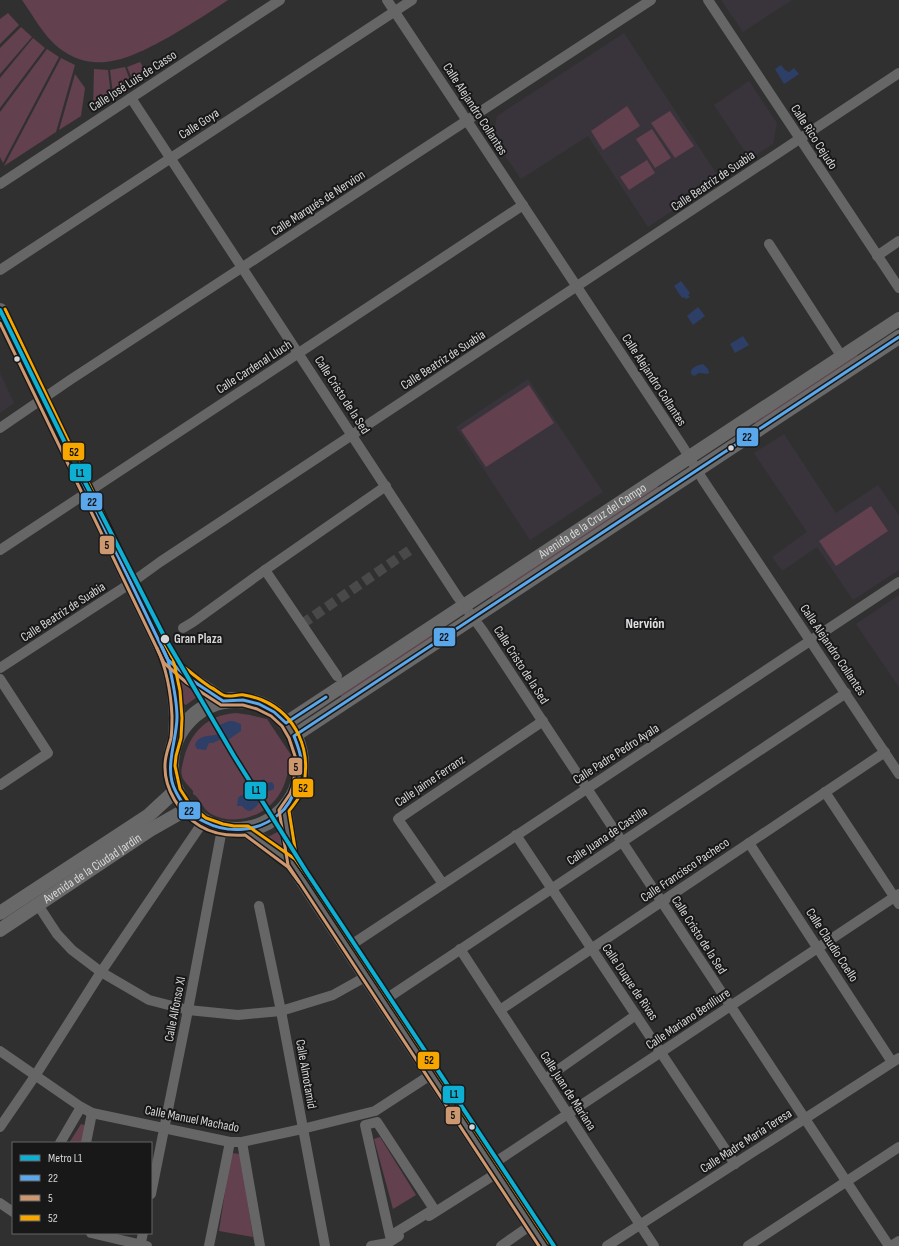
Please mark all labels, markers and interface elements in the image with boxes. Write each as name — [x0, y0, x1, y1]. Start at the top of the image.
street label: Calle José Luis de Casso — [86, 47, 180, 115]
street label: Calle Alejandro Collantes — [439, 60, 511, 158]
street label: Calle Rico Cejudo — [787, 102, 841, 172]
street label: Calle Goya — [176, 105, 222, 143]
street label: Calle Beatriz de Suabia — [668, 147, 758, 215]
street label: Calle Marqués de Nervion — [268, 167, 368, 239]
street label: Calle Beatriz de Suabia — [398, 327, 488, 393]
street label: Calle Alejandro Collantes — [618, 331, 690, 429]
street label: Calle Cardenal Lluch — [213, 337, 295, 397]
street label: Calle Cristo de la Sed — [311, 353, 373, 437]
unlabelled marker — [12, 354, 22, 364]
line badge: 22 — [736, 427, 759, 447]
text: 22 — [742, 431, 752, 444]
line badge: 52 — [62, 442, 85, 461]
unlabelled marker — [726, 443, 736, 453]
text: 52 — [69, 446, 79, 459]
line badge: L1 — [69, 463, 92, 482]
text: L1 — [76, 467, 85, 480]
street label: Avenida de la Cruz del Campo — [535, 480, 649, 563]
line badge: 22 — [80, 492, 103, 511]
text: 22 — [87, 496, 97, 509]
line badge: 5 — [99, 535, 115, 555]
text: 5 — [105, 539, 110, 552]
street label: Calle Beatriz de Suabia — [18, 579, 108, 645]
street label: Calle Alejandro Collantes — [797, 601, 870, 699]
district label: Nervión — [626, 615, 664, 632]
street label: Calle Cristo de la Sed — [490, 623, 552, 707]
line badge: 22 — [433, 627, 456, 647]
place label: Gran Plaza — [174, 631, 222, 647]
text: 22 — [439, 631, 449, 644]
marker: Gran Plaza — [159, 633, 171, 645]
street label: Calle Padre Pedro Ayala — [570, 720, 662, 788]
street label: Calle Jaime Ferranz — [392, 751, 468, 810]
line badge: 5 — [288, 757, 303, 776]
text: 5 — [294, 761, 299, 774]
line badge: 52 — [292, 778, 314, 798]
line badge: L1 — [244, 781, 267, 800]
text: 52 — [298, 782, 308, 795]
text: L1 — [252, 784, 261, 797]
line badge: 22 — [178, 801, 201, 820]
street label: Calle Juana de Castilla — [564, 803, 650, 869]
text: 22 — [184, 805, 194, 818]
street label: Avenida de la Ciudad Jardin — [39, 830, 145, 908]
street label: Calle Francisco Pacheco — [637, 834, 733, 906]
street label: Calle Cristo de la Sed — [668, 893, 730, 977]
street label: Calle Claudio Coello — [802, 905, 862, 985]
street label: Calle Duque de Rivas — [599, 941, 662, 1024]
street label: Calle Alfonso XI — [161, 975, 189, 1043]
street label: Calle Mariano Benlliure — [643, 985, 733, 1053]
street label: Calle Almotamid — [292, 1038, 320, 1110]
street label: Calle Juan de Mariana — [536, 1048, 600, 1134]
line badge: 52 — [417, 1051, 440, 1070]
text: 52 — [424, 1054, 434, 1067]
line badge: L1 — [442, 1085, 465, 1104]
text: L1 — [450, 1088, 459, 1101]
street label: Calle Manuel Machado — [143, 1102, 241, 1136]
street label: Calle Madre María Teresa — [697, 1105, 795, 1177]
line badge: 5 — [445, 1106, 461, 1125]
text: 5 — [451, 1109, 456, 1122]
unlabelled marker — [467, 1122, 477, 1132]
legend — [12, 1142, 152, 1234]
text: Metro L1 — [48, 1151, 83, 1166]
text: 22 — [48, 1171, 58, 1186]
text: 5 — [48, 1191, 53, 1206]
text: 52 — [48, 1211, 58, 1226]

